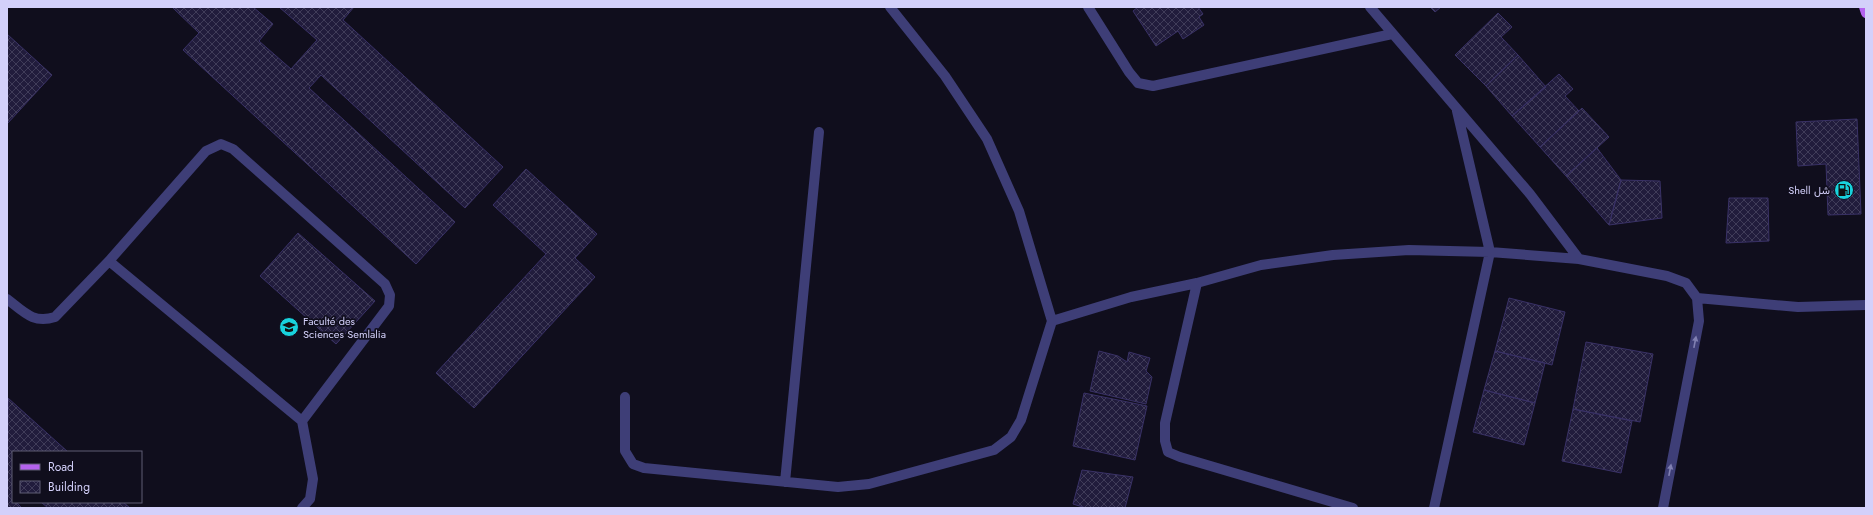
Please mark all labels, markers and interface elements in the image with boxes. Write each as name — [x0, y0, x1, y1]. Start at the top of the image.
fuel station icon: Shell شل — [1833, 179, 1855, 201]
place label: Shell شل — [1788, 182, 1830, 198]
place label: Faculté des Sciences Semlalia — [303, 313, 386, 342]
school or university icon: Faculté des Sciences Semlalia — [278, 316, 300, 338]
one-way arrow — [1692, 336, 1698, 348]
legend — [12, 451, 142, 503]
text: Road — [48, 458, 74, 476]
one-way arrow — [1668, 464, 1674, 476]
text: Building — [48, 478, 90, 496]

